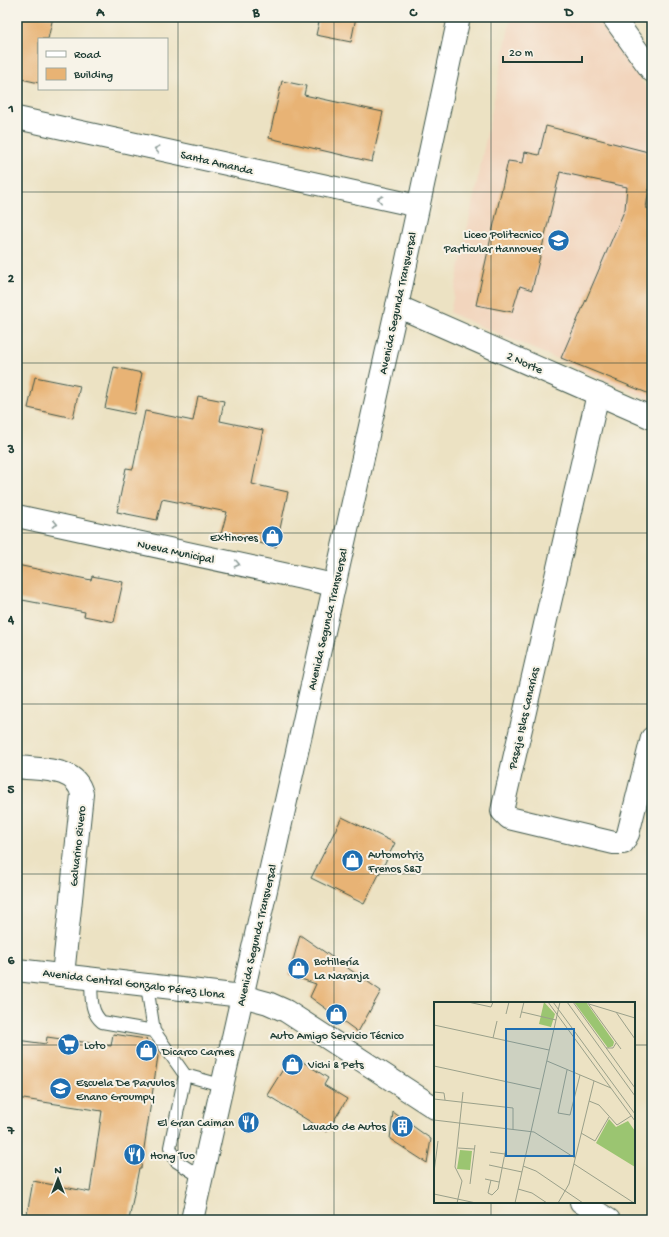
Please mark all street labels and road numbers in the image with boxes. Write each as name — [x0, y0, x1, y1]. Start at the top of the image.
street label: Santa Amanda — [179, 149, 254, 179]
street label: Avenida Segunda Transversal — [377, 231, 421, 376]
street label: 2 Norte — [504, 350, 545, 378]
street label: Nueva Municipal — [136, 538, 216, 568]
street label: Avenida Segunda Transversal — [306, 547, 352, 692]
street label: Pasaje Islas Canarias — [506, 666, 544, 772]
street label: Galvarino Rivero — [68, 805, 90, 887]
street label: Avenida Segunda Transversal — [235, 863, 281, 1008]
street label: Avenida Central Gonzalo Pérez Llona — [42, 967, 226, 1003]

